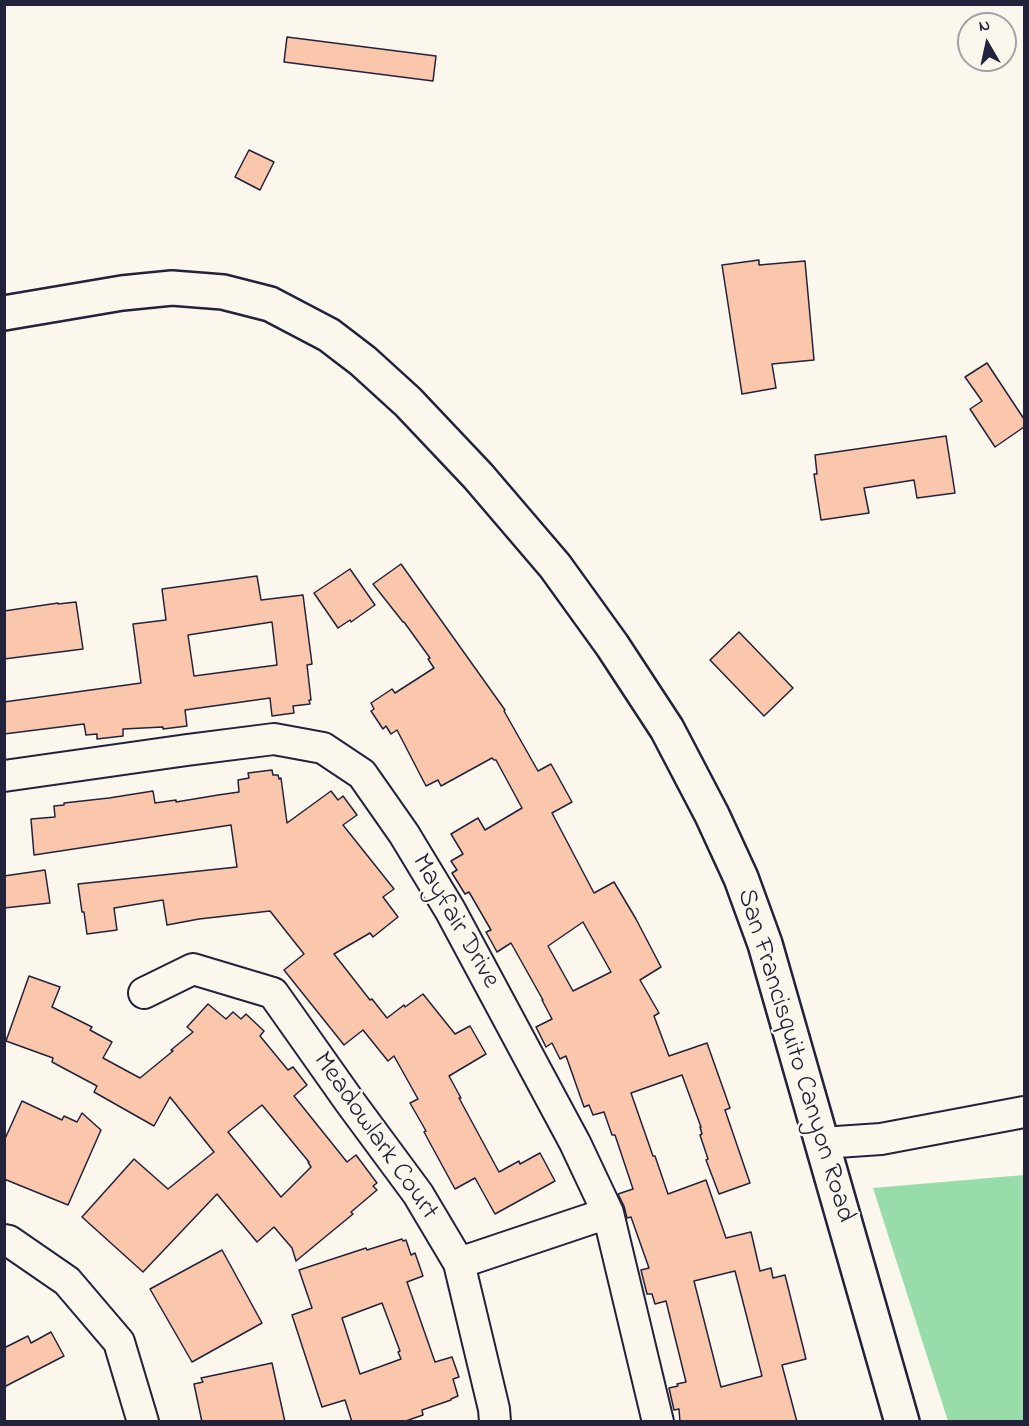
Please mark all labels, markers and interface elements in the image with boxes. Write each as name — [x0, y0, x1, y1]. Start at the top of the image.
north arrow — [957, 12, 1017, 72]
text: N — [977, 13, 992, 39]
street label: Mayfair Drive — [403, 849, 505, 995]
street label: San Francisquito Canyon Road — [728, 885, 860, 1227]
street label: Meadowlark Court — [304, 1047, 444, 1227]

